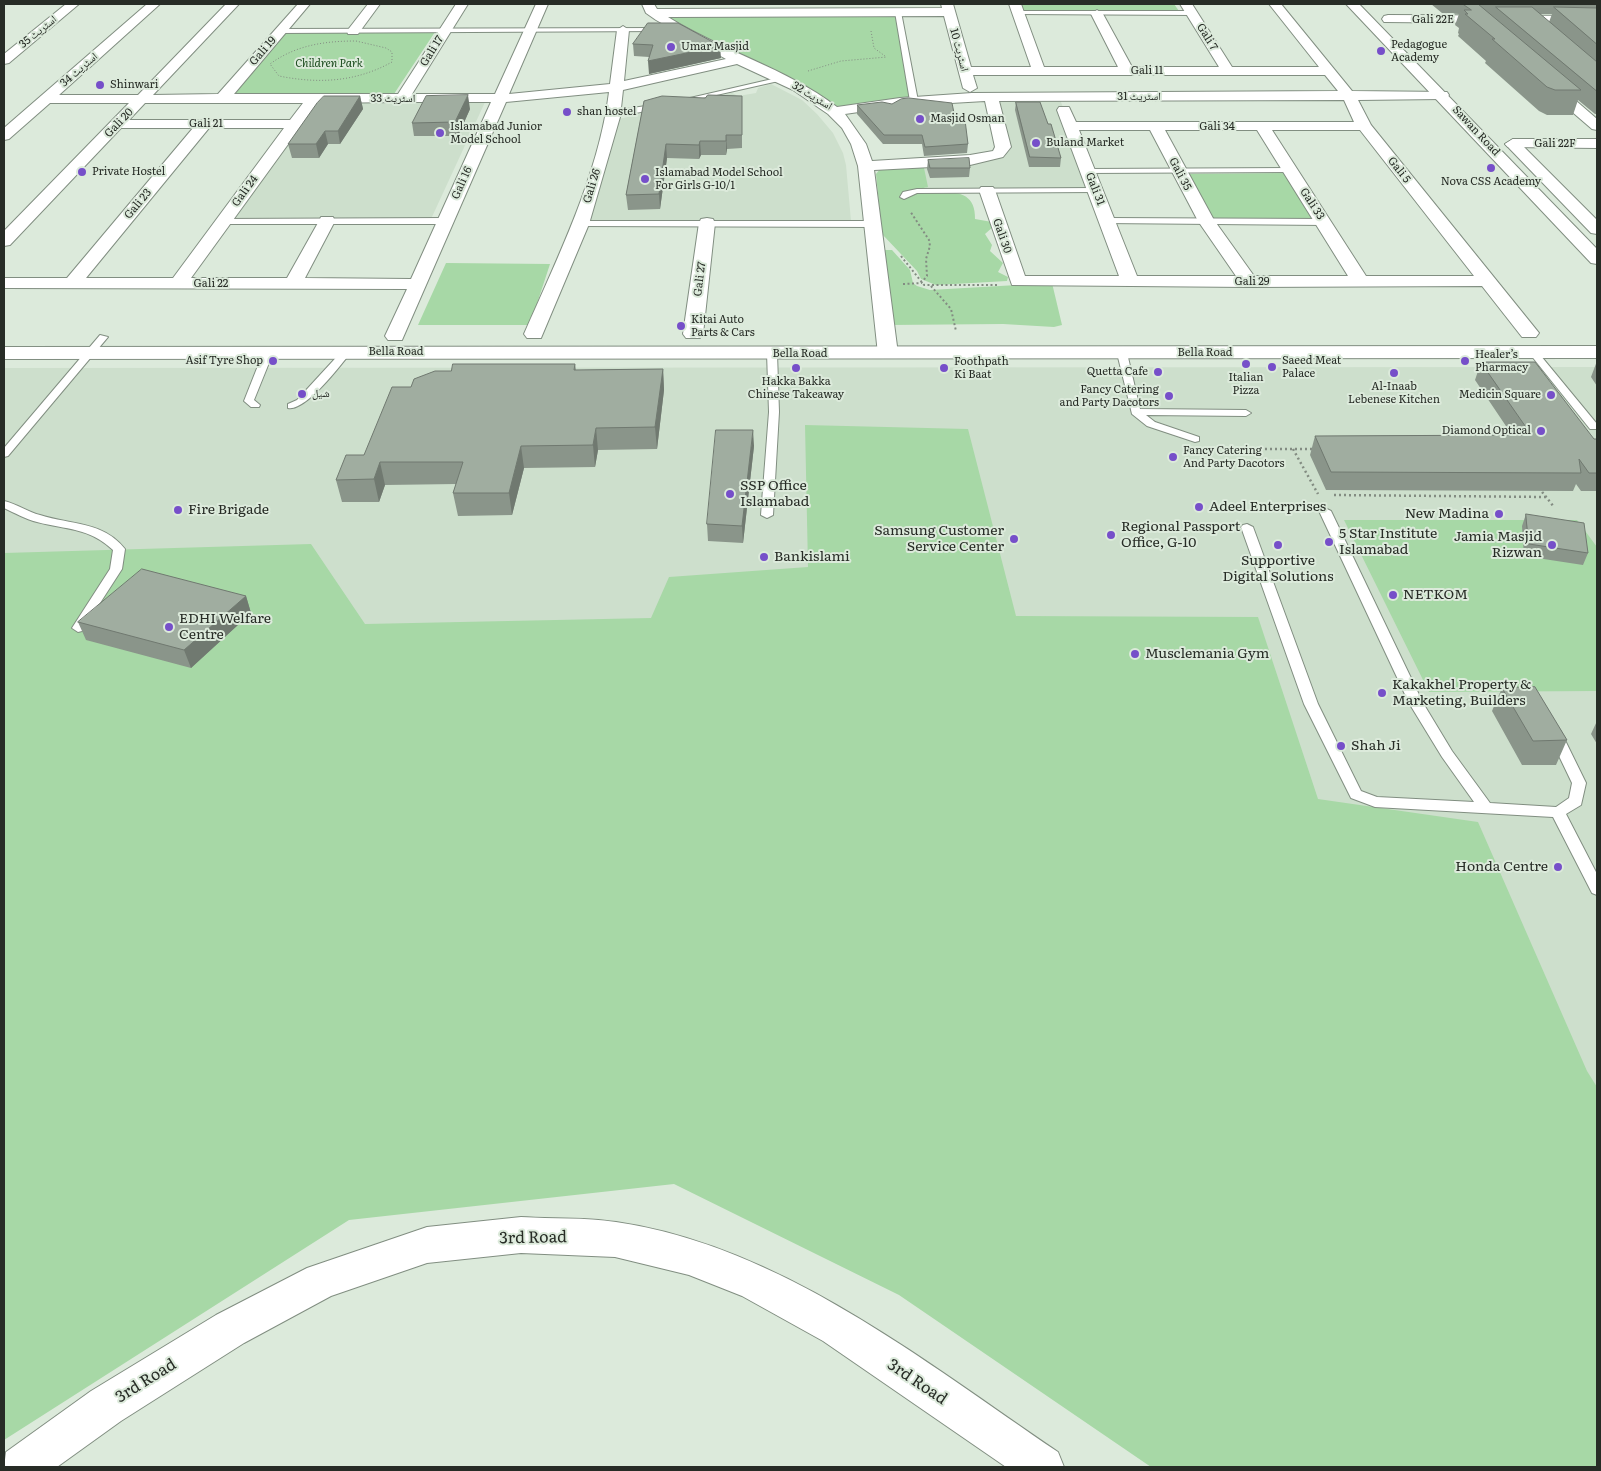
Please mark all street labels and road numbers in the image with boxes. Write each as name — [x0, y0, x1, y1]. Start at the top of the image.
street label: اسٹریٹ 35 — [16, 13, 60, 51]
street label: Gali 22E — [1412, 13, 1454, 27]
street label: Gali 7 — [1194, 21, 1220, 53]
street label: اسٹریٹ 10 — [947, 27, 971, 73]
street label: Gali 17 — [418, 33, 446, 69]
street label: Gali 19 — [247, 34, 279, 68]
street label: اسٹریٹ 34 — [58, 50, 100, 90]
street label: Gali 11 — [1131, 64, 1163, 78]
street label: اسٹریٹ 32 — [790, 79, 834, 113]
street label: اسٹریٹ 31 — [1117, 90, 1161, 104]
street label: اسٹریٹ 33 — [371, 92, 415, 106]
street label: Sawan Road — [1450, 103, 1502, 159]
street label: Gali 20 — [102, 106, 136, 140]
street label: Gali 21 — [189, 117, 223, 131]
street label: Gali 34 — [1199, 120, 1235, 134]
street label: Gali 22F — [1534, 137, 1576, 151]
street label: Gali 5 — [1385, 154, 1413, 186]
street label: Gali 35 — [1166, 155, 1194, 193]
street label: Gali 16 — [449, 165, 475, 201]
street label: Gali 26 — [581, 167, 603, 205]
street label: Gali 31 — [1083, 171, 1107, 207]
street label: Gali 24 — [229, 173, 261, 209]
street label: Gali 23 — [122, 186, 154, 222]
street label: Gali 33 — [1297, 186, 1327, 222]
street label: Gali 30 — [990, 217, 1014, 255]
street label: Gali 27 — [691, 261, 709, 297]
street label: Gali 29 — [1234, 275, 1270, 289]
street label: Gali 22 — [194, 277, 228, 291]
street label: Bella Road — [369, 345, 423, 359]
street label: Bella Road — [1178, 346, 1232, 360]
street label: Bella Road — [773, 347, 827, 361]
street label: 3rd Road — [499, 1228, 567, 1248]
street label: 3rd Road — [112, 1355, 180, 1407]
street label: 3rd Road — [883, 1355, 951, 1409]

